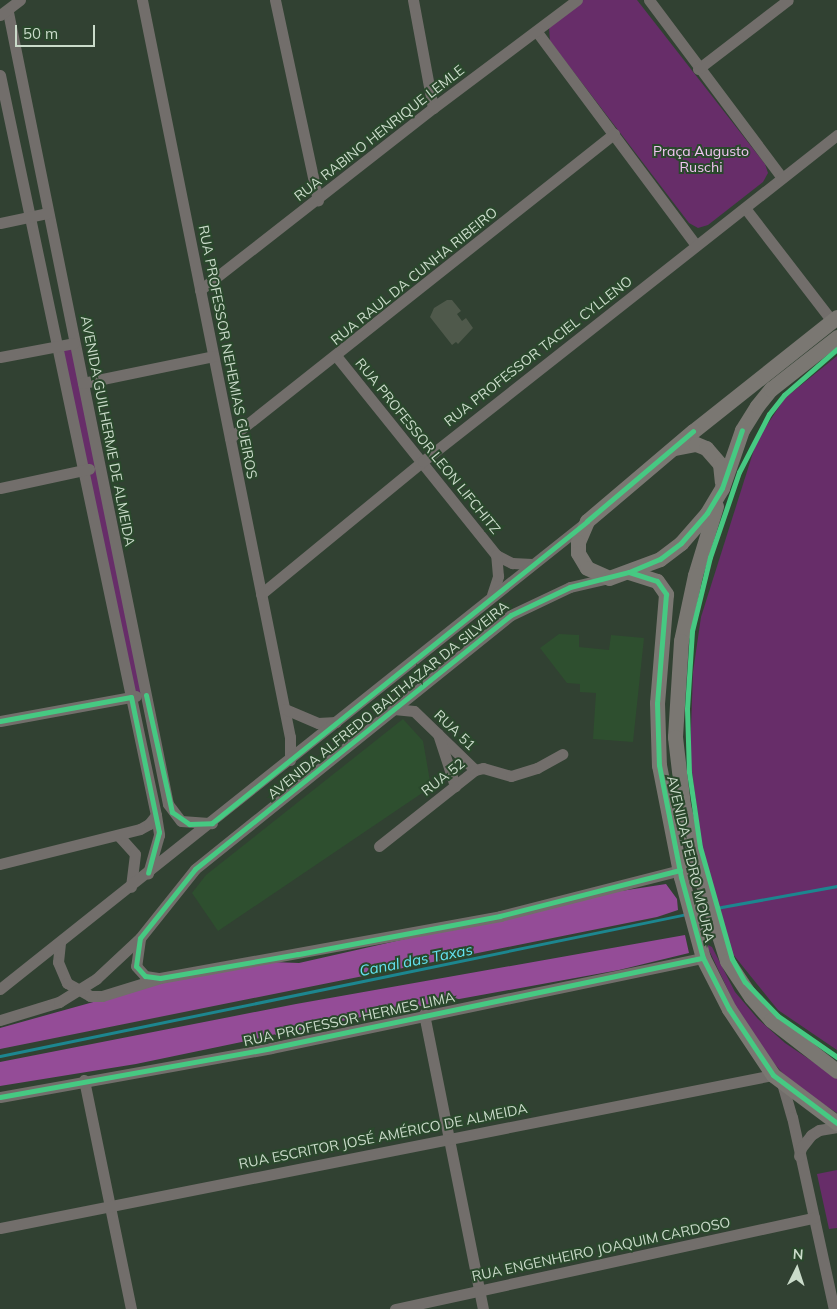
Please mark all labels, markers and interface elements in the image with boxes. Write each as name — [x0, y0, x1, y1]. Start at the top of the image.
scale bar — [18, 15, 98, 47]
text: 50 m — [23, 24, 58, 43]
street label: RUA RABINO HENRIQUE LEMLE — [291, 61, 467, 205]
park label: Praça Augusto Ruschi — [653, 143, 749, 176]
street label: RUA RAUL DA CUNHA RIBEIRO — [327, 204, 501, 348]
street label: RUA PROFESSOR NEHEMIAS GUEIROS — [195, 224, 261, 480]
street label: RUA PROFESSOR TACIEL CYLLENO — [441, 272, 635, 430]
street label: AVENIDA GUILHERME DE ALMEIDA — [77, 314, 139, 548]
street label: RUA PROFESSOR LEON LIFCHITZ — [352, 355, 504, 537]
street label: AVENIDA ALFREDO BALTHAZAR DA SILVEIRA — [264, 597, 512, 803]
street label: RUA 51 — [431, 706, 479, 754]
street label: RUA 52 — [418, 755, 468, 799]
street label: AVENIDA PEDRO MOURA — [664, 774, 718, 944]
water label: Canal das Taxas — [358, 940, 474, 980]
street label: RUA PROFESSOR HERMES LIMA — [242, 988, 456, 1050]
street label: RUA ESCRITOR JOSÉ AMÉRICO DE ALMEIDA — [237, 1100, 529, 1172]
street label: RUA ENGENHEIRO JOAQUIM CARDOSO — [470, 1213, 732, 1285]
north arrow — [772, 1244, 822, 1294]
text: N — [792, 1245, 804, 1263]

